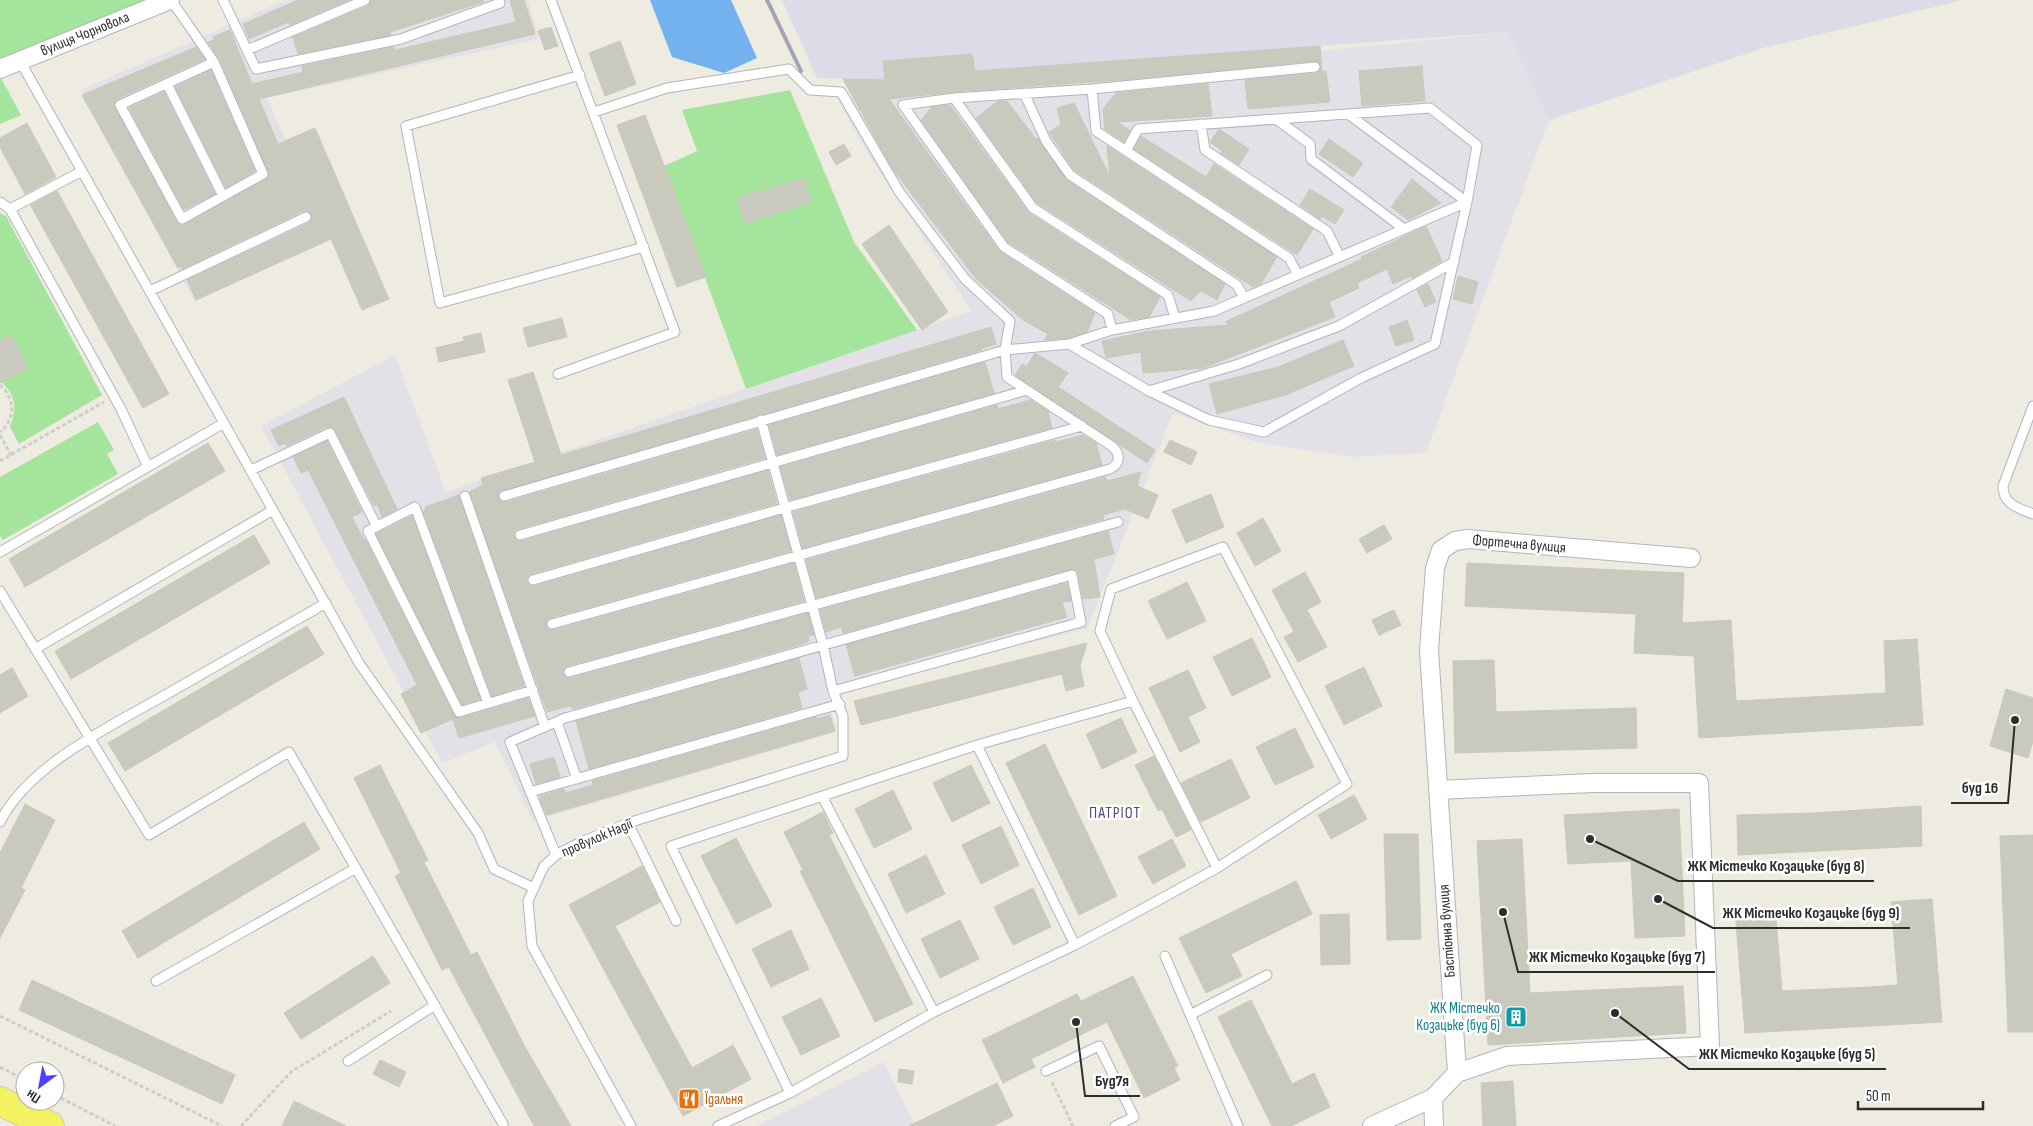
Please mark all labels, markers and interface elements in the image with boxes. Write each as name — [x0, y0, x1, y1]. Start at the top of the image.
street label: вулиця Чорновола — [38, 8, 132, 60]
street label: Фортечна вулиця — [1471, 530, 1567, 558]
callout: буд 16 — [1951, 772, 2008, 803]
text: буд 16 — [1962, 779, 1998, 798]
district label: ПАТРІОТ — [1089, 804, 1141, 823]
street label: провулок Надії — [559, 814, 637, 862]
callout: ЖК Містечко Козацьке (буд 8) — [1678, 850, 1874, 881]
text: ЖК Містечко Козацьке (буд 8) — [1688, 857, 1864, 876]
street label: Бастіонна вулиця — [1434, 884, 1460, 978]
callout: ЖК Містечко Козацьке (буд 9) — [1713, 897, 1910, 928]
text: ЖК Містечко Козацьке (буд 9) — [1723, 904, 1899, 923]
callout: ЖК Містечко Козацьке (буд 7) — [1518, 941, 1715, 972]
text: ЖК Містечко Козацьке (буд 7) — [1529, 948, 1705, 967]
place label: ЖК Містечко Козацьке (буд 6) — [1416, 999, 1500, 1035]
building icon: ЖК Містечко Козацьке (буд 6) — [1504, 1005, 1528, 1029]
callout: ЖК Містечко Козацьке (буд 5) — [1689, 1038, 1886, 1069]
text: ЖК Містечко Козацьке (буд 5) — [1699, 1045, 1875, 1064]
north arrow — [15, 1061, 65, 1111]
callout: Буд7я — [1085, 1065, 1140, 1096]
text: Буд7я — [1095, 1072, 1129, 1091]
scale bar — [1858, 1078, 1983, 1110]
text: Пн — [23, 1086, 44, 1107]
restaurant icon: Їдальня — [677, 1087, 701, 1111]
text: 50 m — [1866, 1087, 1891, 1106]
place label: Їдальня — [704, 1090, 743, 1109]

